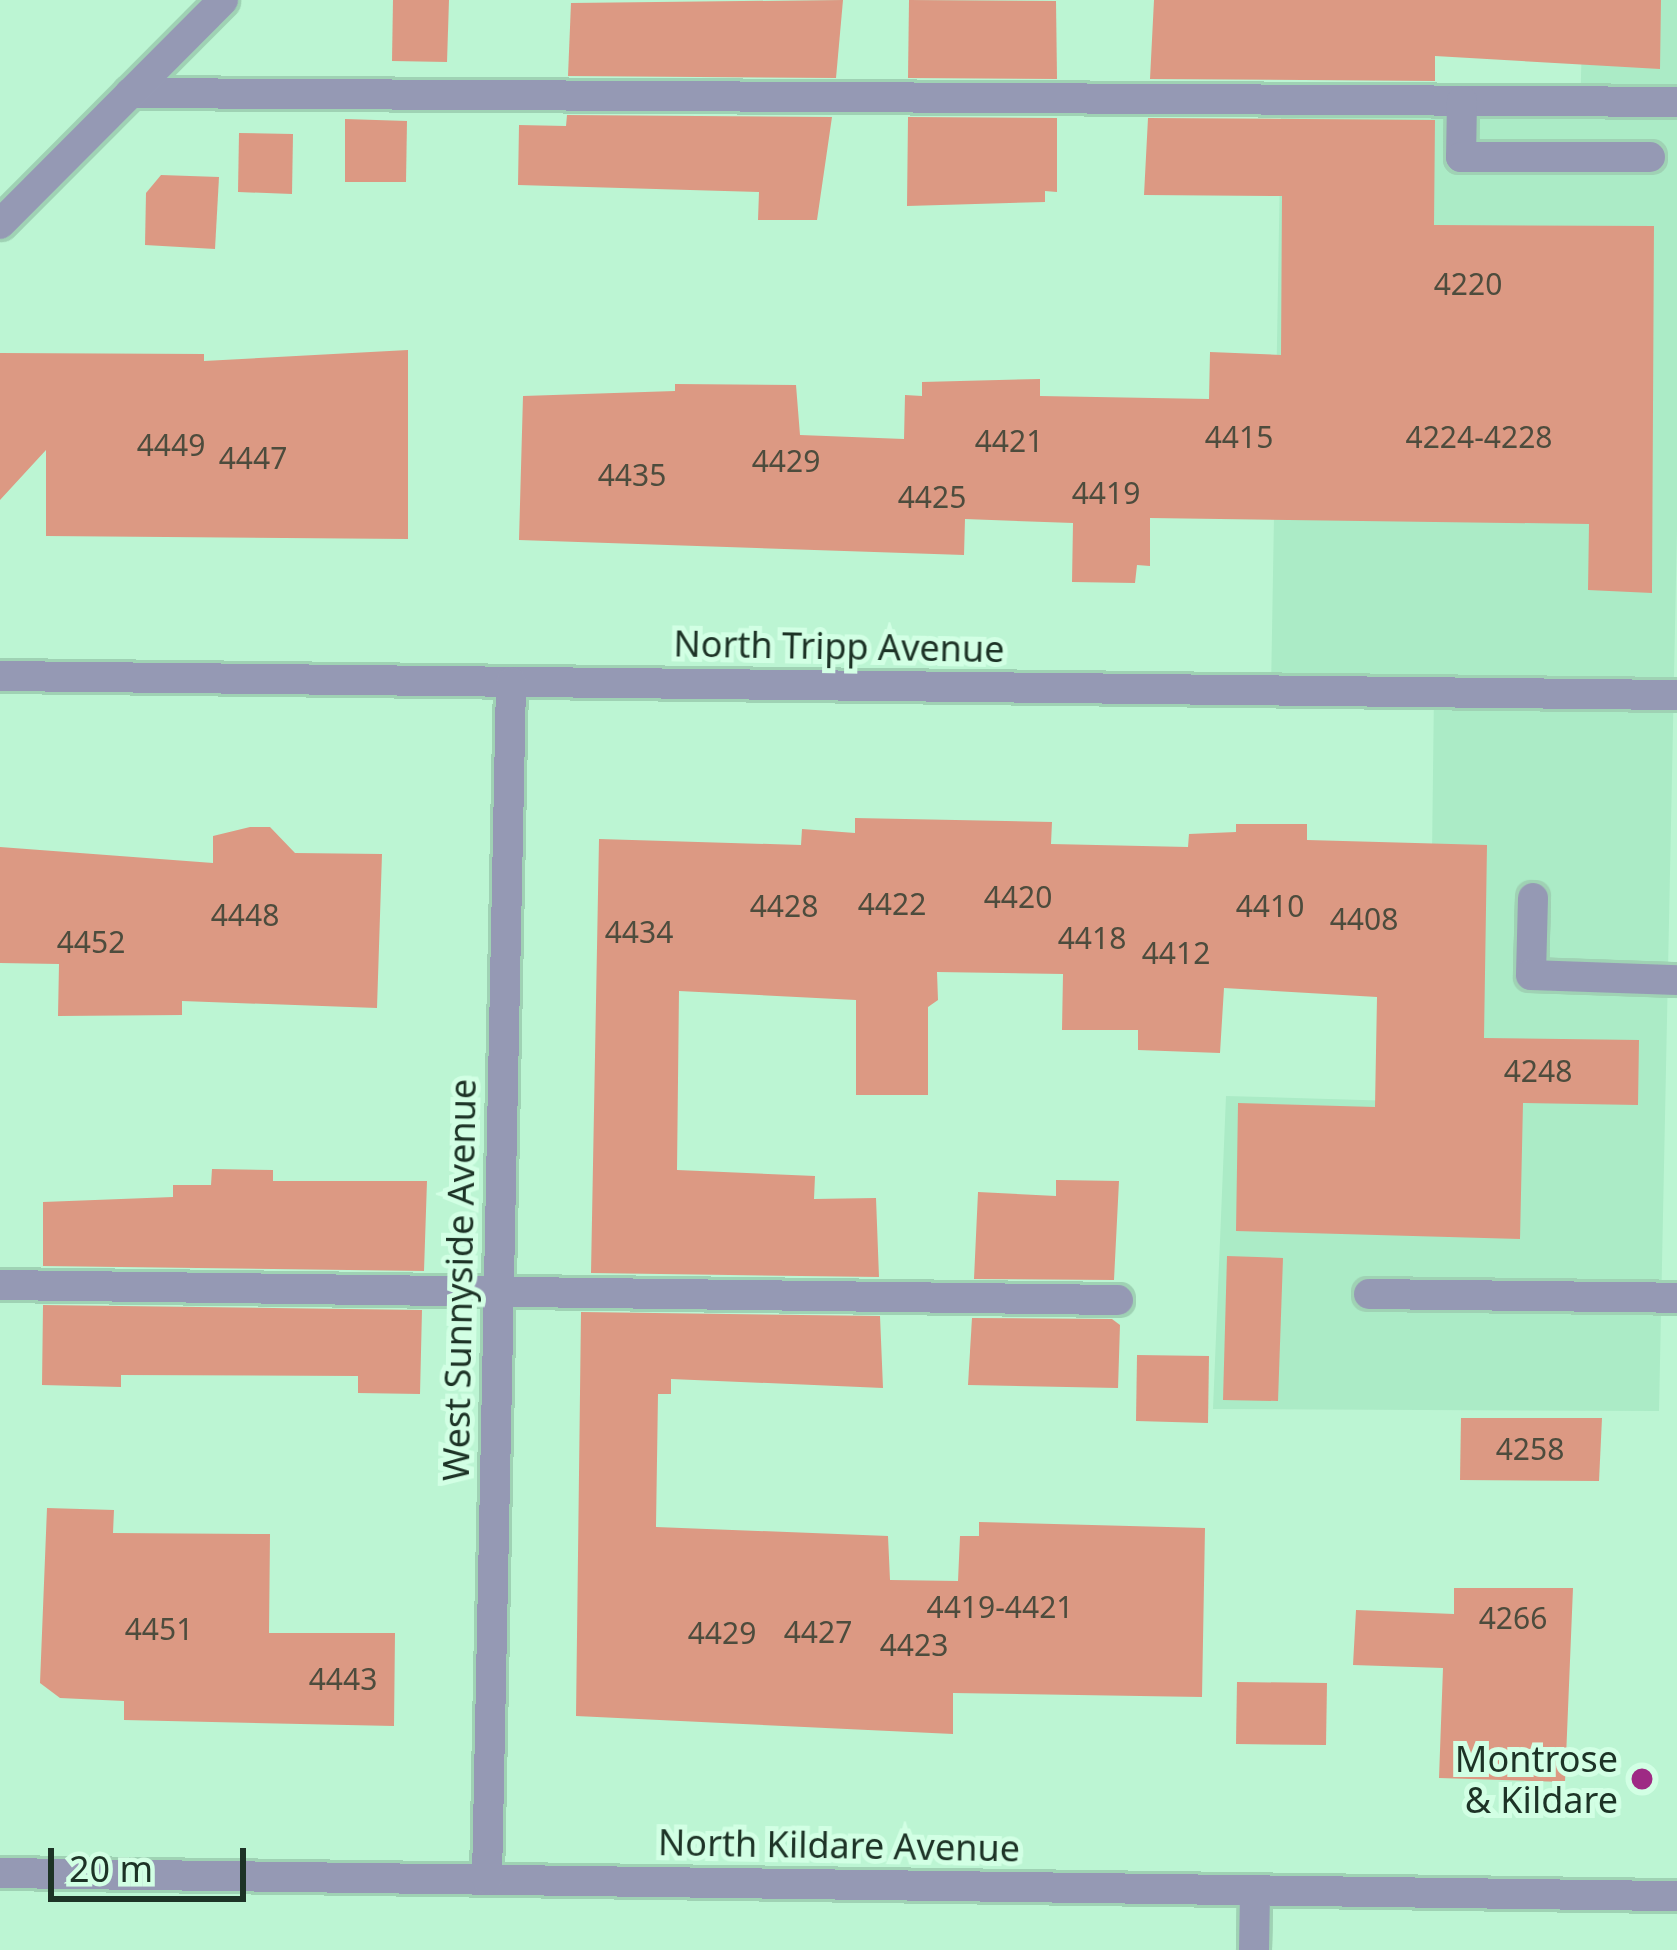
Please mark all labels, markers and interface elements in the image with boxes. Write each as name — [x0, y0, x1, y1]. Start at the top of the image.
house number: 4220 — [1434, 266, 1502, 302]
house number: 4415 — [1205, 419, 1273, 455]
house number: 4224-4228 — [1406, 419, 1552, 455]
house number: 4421 — [975, 423, 1043, 459]
house number: 4449 — [137, 427, 205, 463]
house number: 4447 — [219, 440, 287, 476]
house number: 4429 — [752, 443, 820, 479]
house number: 4435 — [598, 457, 666, 493]
house number: 4419 — [1072, 475, 1140, 511]
house number: 4425 — [898, 479, 966, 515]
street label: North Tripp Avenue — [673, 622, 1005, 670]
house number: 4420 — [984, 879, 1052, 915]
house number: 4422 — [858, 886, 926, 922]
house number: 4428 — [750, 888, 818, 924]
house number: 4410 — [1236, 888, 1304, 924]
house number: 4448 — [211, 897, 279, 933]
house number: 4408 — [1330, 901, 1398, 937]
house number: 4434 — [605, 914, 673, 950]
house number: 4418 — [1058, 920, 1126, 956]
house number: 4452 — [57, 924, 125, 960]
house number: 4412 — [1142, 935, 1210, 971]
house number: 4248 — [1504, 1053, 1572, 1089]
street label: West Sunnyside Avenue — [434, 1079, 484, 1481]
house number: 4258 — [1496, 1431, 1564, 1467]
house number: 4419-4421 — [927, 1589, 1073, 1625]
house number: 4266 — [1479, 1600, 1547, 1636]
house number: 4451 — [125, 1611, 193, 1647]
house number: 4427 — [784, 1614, 852, 1650]
house number: 4429 — [688, 1615, 756, 1651]
house number: 4423 — [880, 1627, 948, 1663]
house number: 4443 — [309, 1661, 377, 1697]
place label: Montrose & Kildare — [1455, 1736, 1618, 1821]
marker: Montrose & Kildare — [1629, 1766, 1655, 1792]
street label: North Kildare Avenue — [658, 1820, 1020, 1870]
scale bar — [54, 1824, 252, 1898]
text: 20 m — [69, 1844, 153, 1893]

